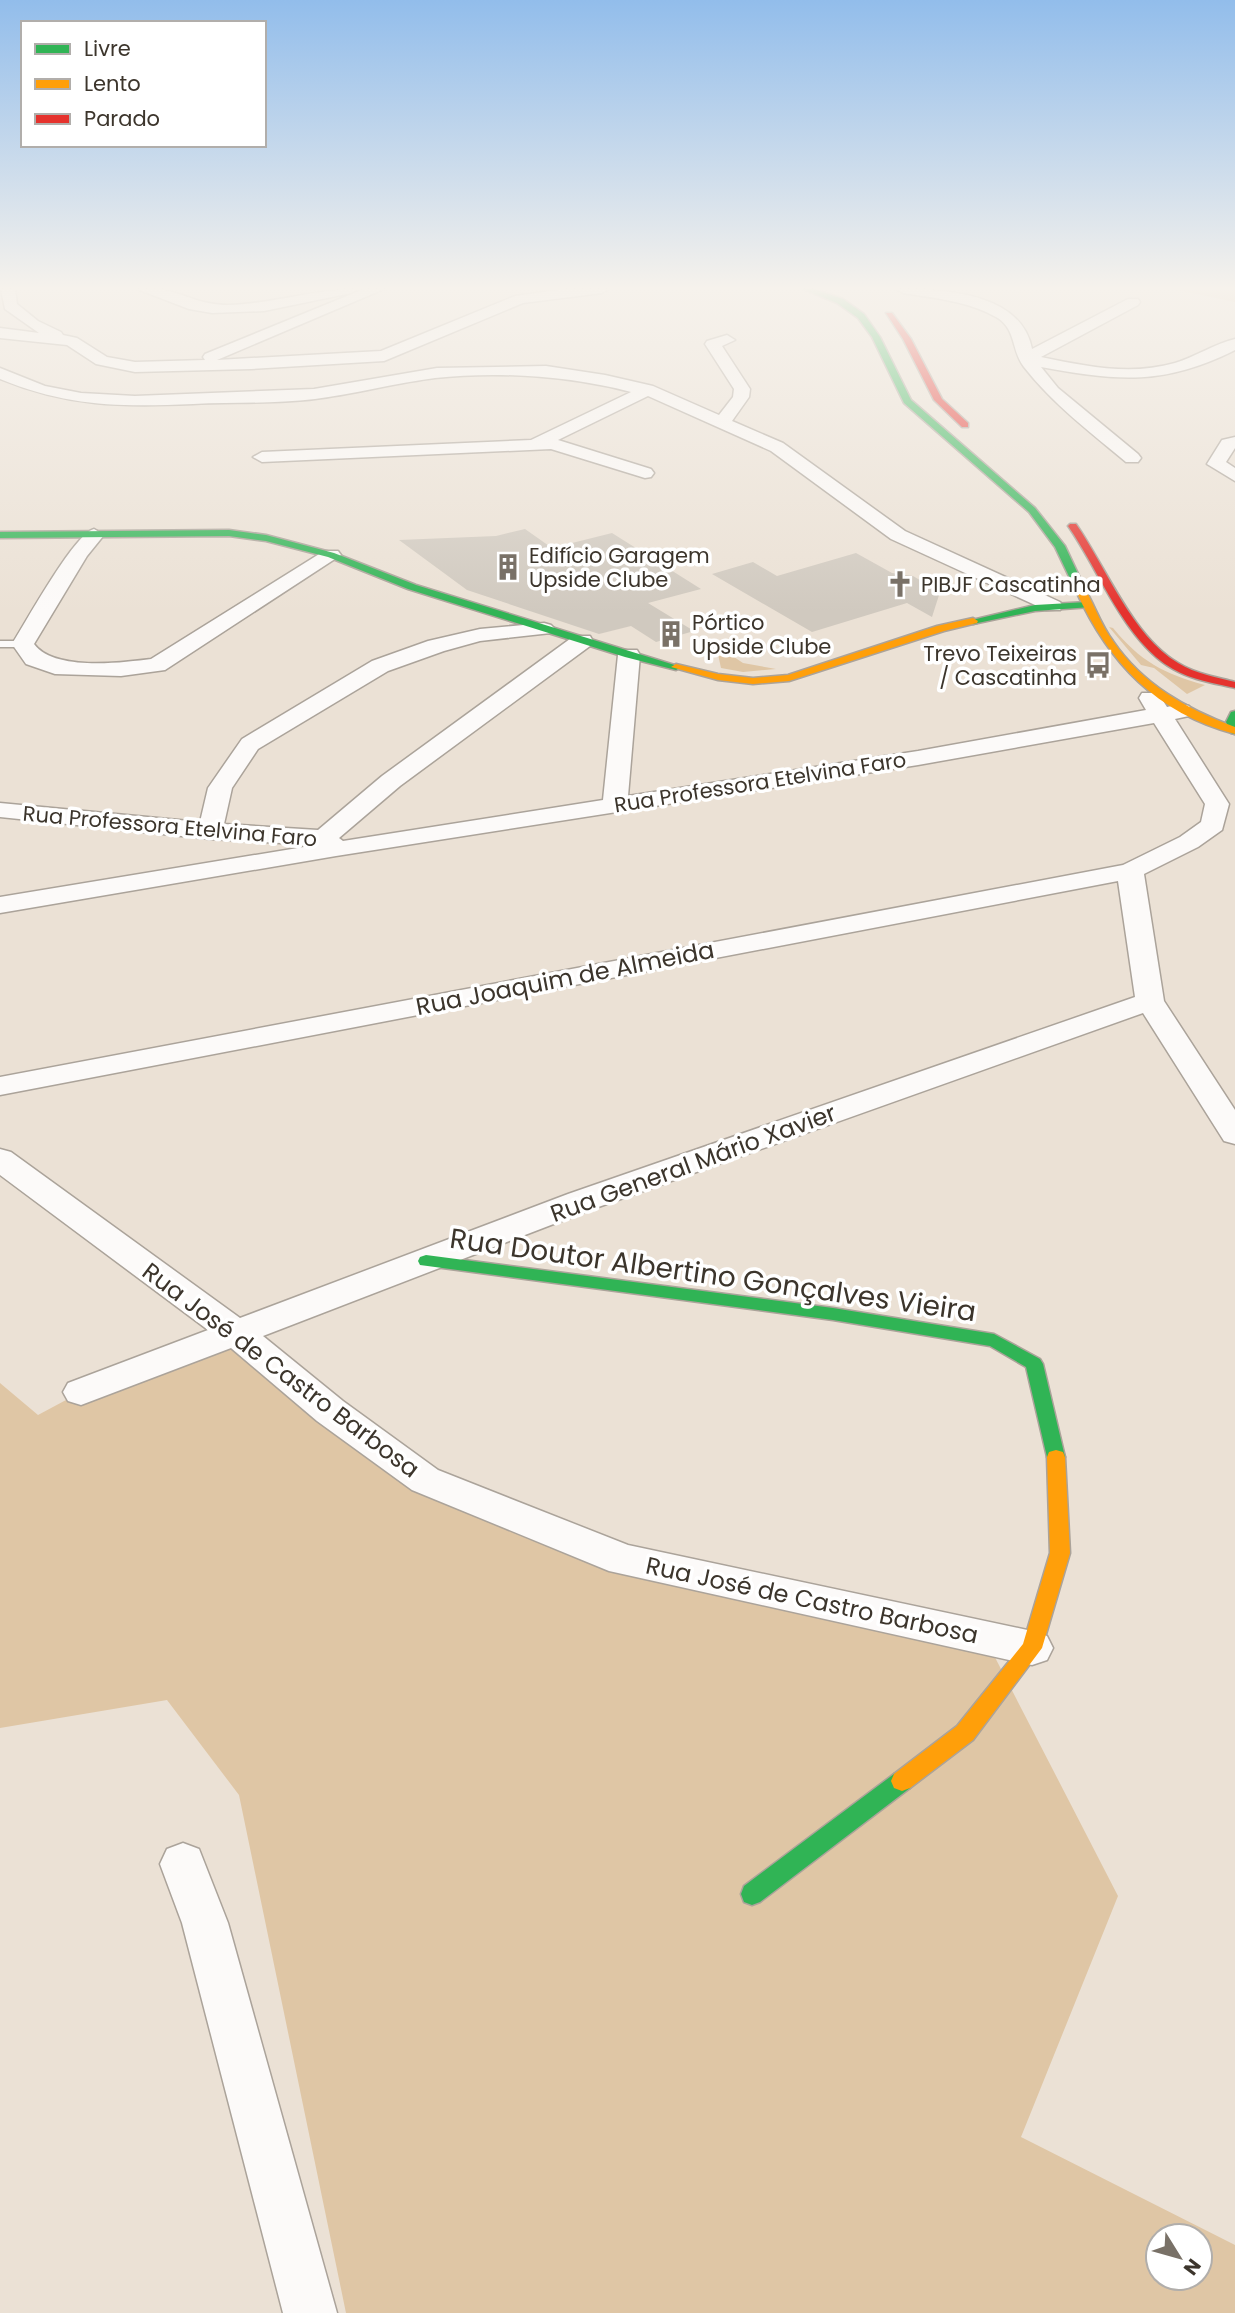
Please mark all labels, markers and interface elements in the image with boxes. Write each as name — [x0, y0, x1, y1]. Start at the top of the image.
legend — [21, 21, 266, 147]
text: Livre — [84, 34, 131, 63]
text: Lento — [84, 69, 141, 98]
text: Parado — [84, 104, 160, 133]
place label: Edifício Garagem Upside Clube — [529, 541, 710, 594]
building icon: Edifício Garagem Upside Clube — [493, 552, 523, 582]
church icon: PIBJF Cascatinha — [885, 569, 915, 599]
place label: PIBJF Cascatinha — [921, 570, 1101, 599]
place label: Pórtico Upside Clube — [692, 608, 831, 661]
building icon: Pórtico Upside Clube — [656, 619, 686, 649]
place label: Trevo Teixeiras / Cascatinha — [923, 639, 1077, 692]
bus stop icon: Trevo Teixeiras / Cascatinha — [1083, 650, 1113, 680]
street label: Rua Professora Etelvina Faro — [612, 745, 908, 819]
street label: Rua Professora Etelvina Faro — [22, 799, 318, 853]
street label: Rua Joaquim de Almeida — [413, 933, 717, 1023]
street label: Rua General Mário Xavier — [546, 1096, 840, 1230]
street label: Rua Doutor Albertino Gonçalves Vieira — [447, 1219, 979, 1331]
street label: Rua José de Castro Barbosa — [136, 1255, 426, 1485]
street label: Rua José de Castro Barbosa — [643, 1549, 981, 1651]
north arrow — [1144, 2222, 1214, 2292]
text: N — [1177, 2253, 1207, 2281]

